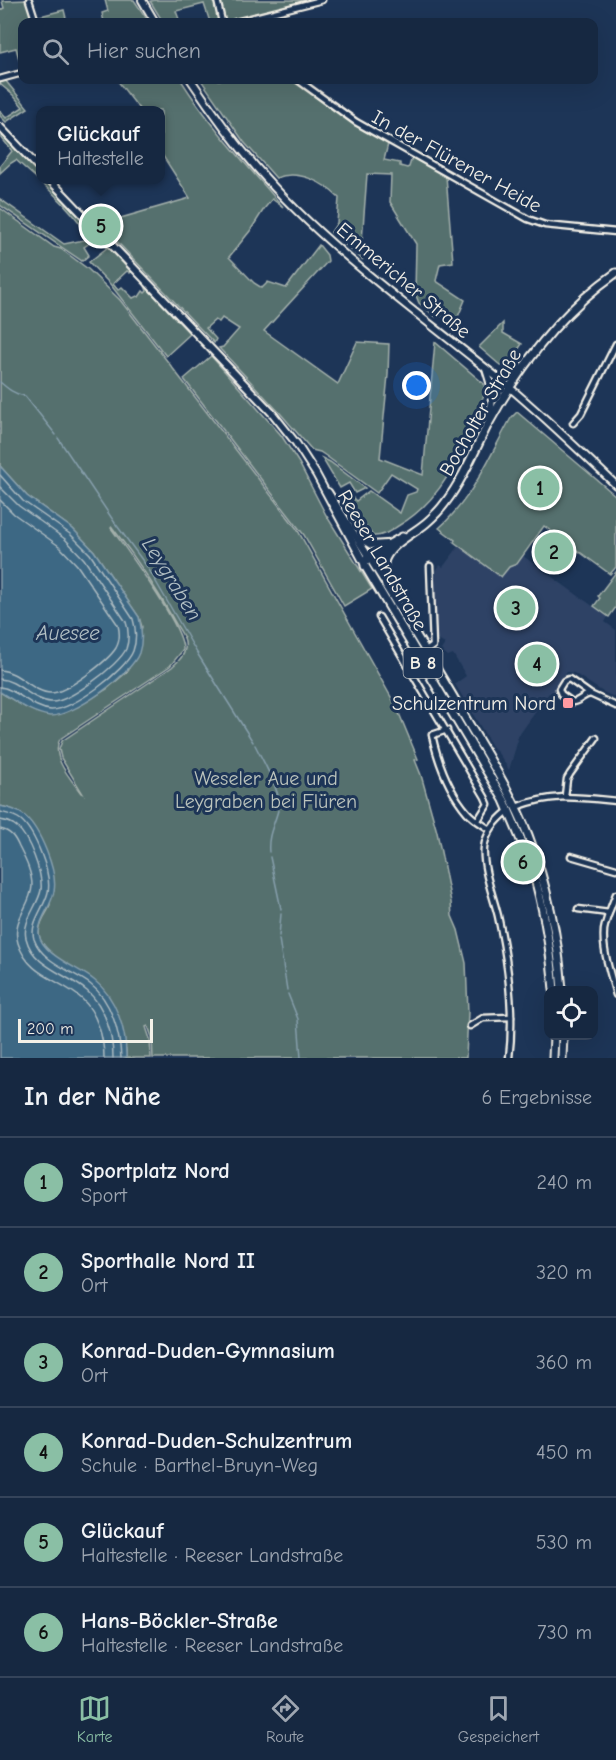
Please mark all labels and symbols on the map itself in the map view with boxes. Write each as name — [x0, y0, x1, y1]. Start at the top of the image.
street label: In der Flürener Heide — [368, 105, 545, 218]
pin: 5 — [82, 204, 120, 248]
street label: Emmericher Straße — [332, 218, 475, 343]
street label: Bocholter Straße — [435, 344, 526, 480]
your location — [402, 371, 431, 400]
pin: 1 — [520, 466, 560, 510]
street label: Reeser Landstraße — [333, 486, 432, 635]
pin: 2 — [534, 530, 574, 574]
water label: Leygraben — [137, 533, 207, 625]
pin: 3 — [496, 586, 536, 630]
water label: Auesee — [35, 621, 100, 645]
pin: 4 — [518, 642, 556, 686]
road number: B 8 — [404, 648, 442, 678]
place label: Schulzentrum Nord — [392, 692, 556, 715]
marker: Schulzentrum Nord — [561, 696, 575, 710]
park label: Weseler Aue und Leygraben bei Flüren — [175, 767, 357, 813]
pin: 6 — [504, 840, 542, 884]
scale bar — [18, 1016, 153, 1044]

